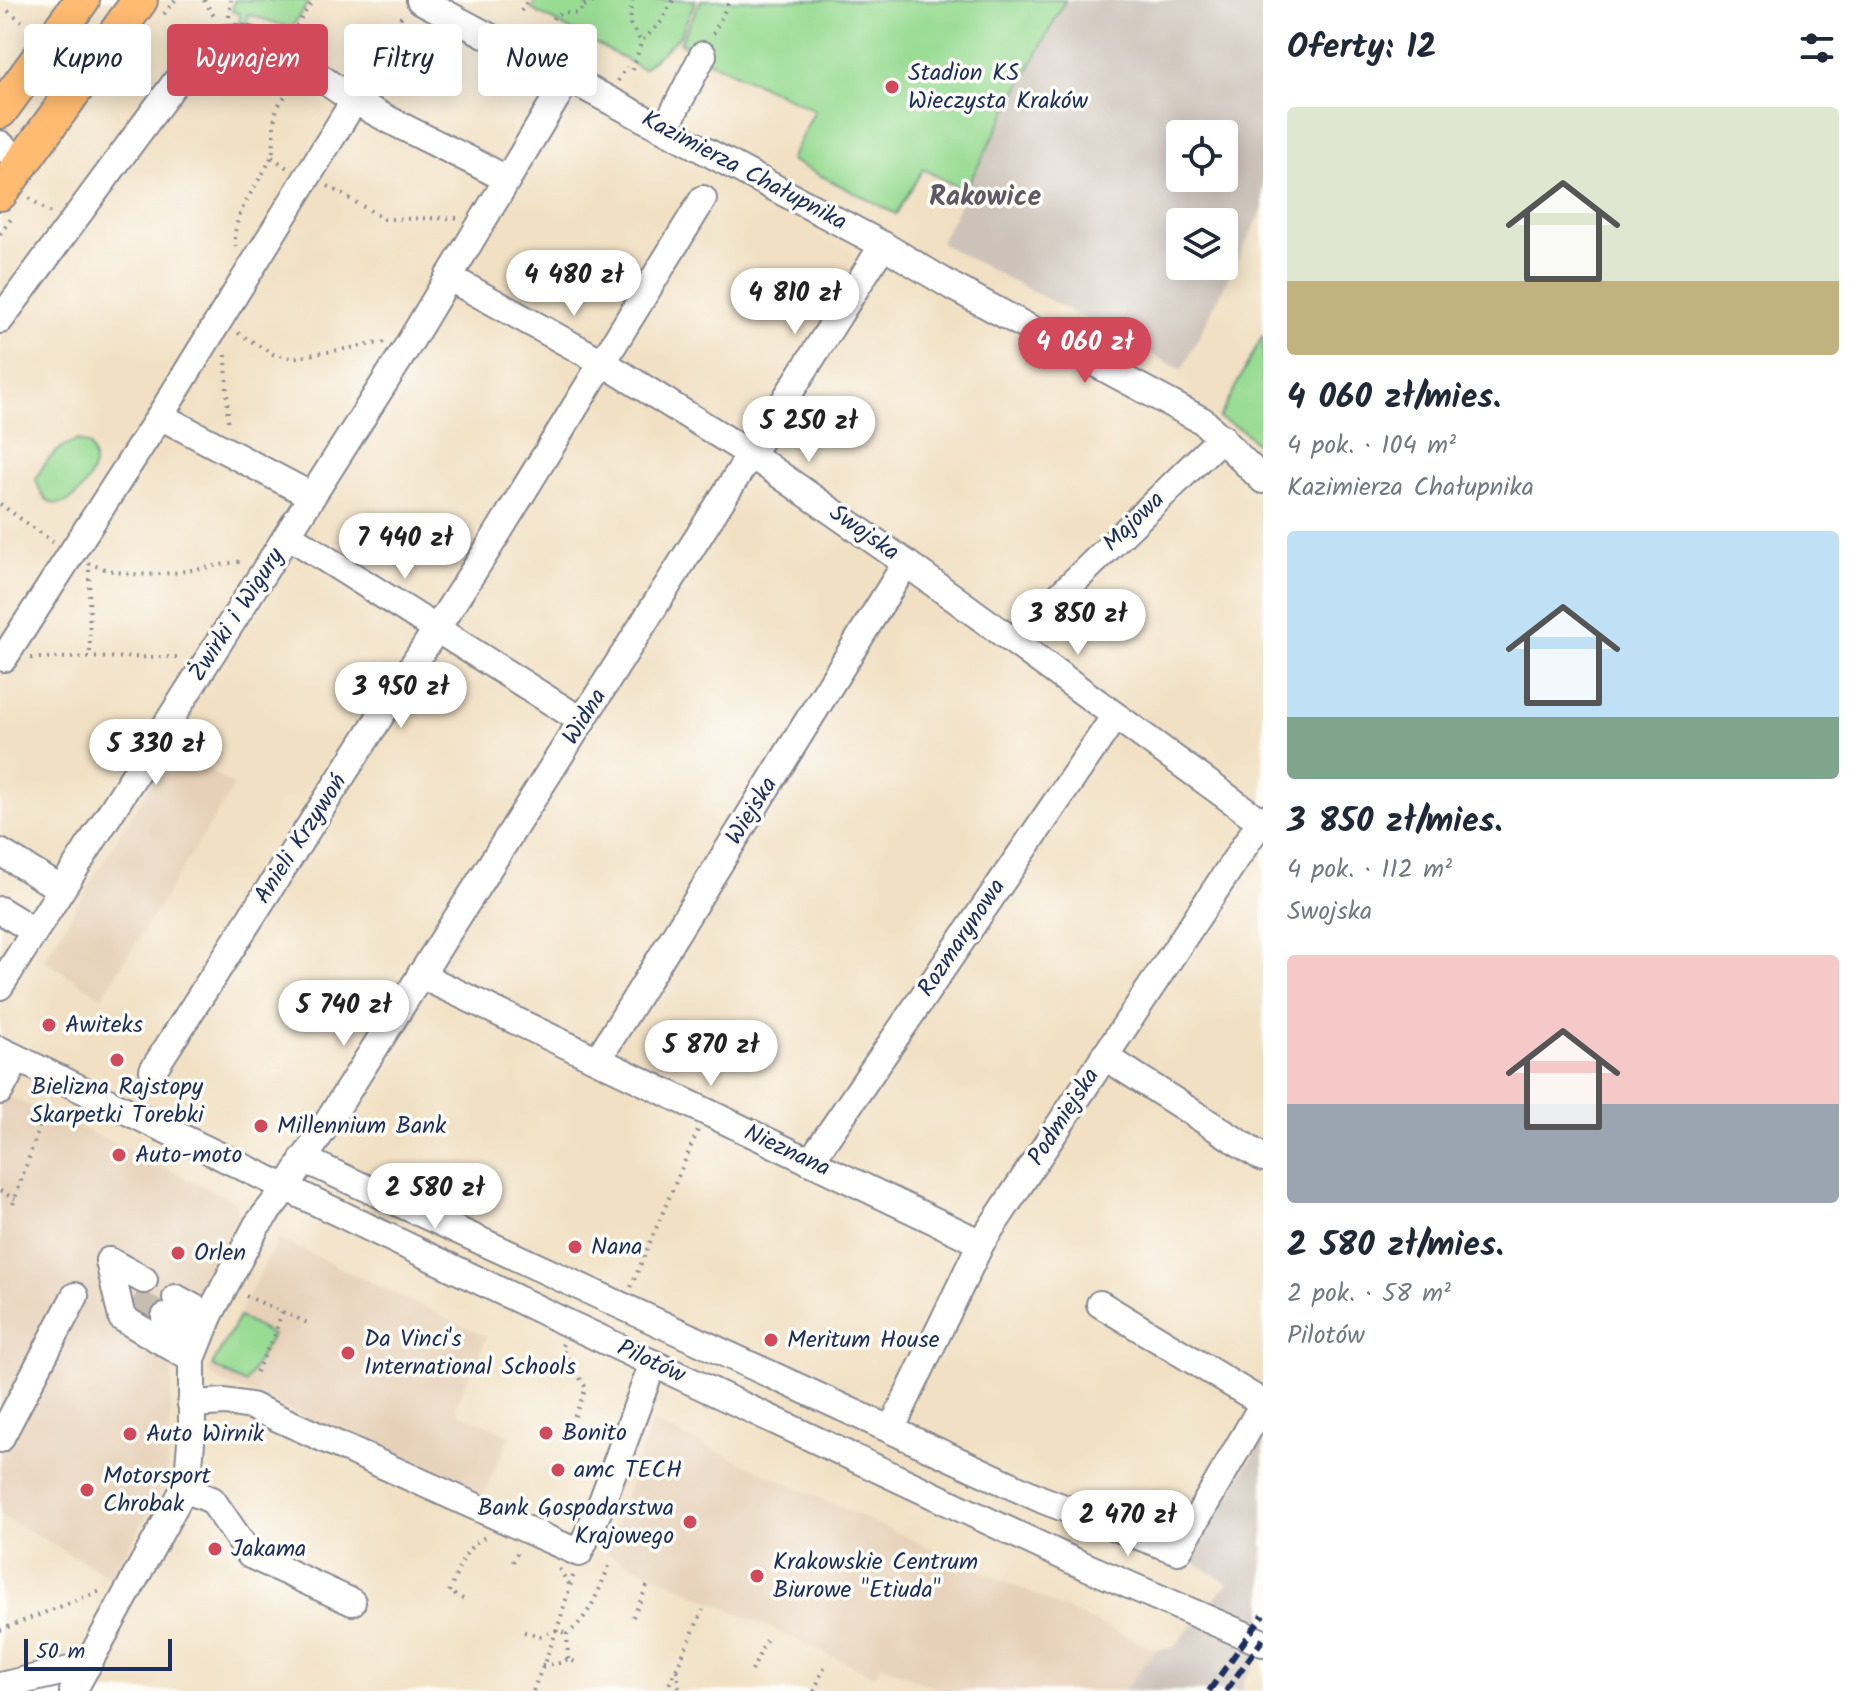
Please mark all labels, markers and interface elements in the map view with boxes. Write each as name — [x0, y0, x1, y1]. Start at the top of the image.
text: Oferty: 12 — [1287, 21, 1436, 75]
chip: Kupno — [24, 24, 151, 96]
chip: Wynajem — [167, 24, 328, 96]
chip: Filtry — [344, 24, 462, 96]
chip: Nowe — [478, 24, 597, 96]
icon: filters — [1795, 26, 1839, 70]
place label: Stadion KS Wieczysta Kraków — [908, 54, 1089, 121]
marker: Stadion KS Wieczysta Kraków — [883, 78, 901, 96]
street label: Kazimierza Chałupnika — [634, 100, 854, 242]
map controls — [1166, 120, 1238, 280]
button: locate — [1166, 120, 1238, 192]
icon: home — [1491, 159, 1635, 303]
district label: Rakowice — [929, 175, 1041, 220]
button: layers — [1166, 208, 1238, 280]
pin: 4 480 zł — [491, 250, 657, 318]
text: 4 480 zł — [524, 255, 624, 297]
pin: 4 810 zł — [712, 268, 878, 336]
text: 4 810 zł — [748, 273, 842, 315]
pin: 4 060 zł — [1002, 317, 1168, 385]
text: 4 060 zł — [1036, 322, 1134, 364]
text: 4 060 zł/mies. — [1287, 371, 1501, 425]
pin: 5 250 zł — [726, 396, 892, 464]
text: 5 250 zł — [760, 401, 858, 443]
text: 4 pok. · 104 m² — [1287, 425, 1456, 467]
text: Kazimierza Chałupnika — [1287, 467, 1534, 509]
street label: Majowa — [1094, 482, 1174, 562]
street label: Swojska — [821, 494, 907, 572]
pin: 7 440 zł — [322, 513, 488, 581]
text: 7 440 zł — [357, 518, 453, 560]
street label: Żwirki i Wigury — [179, 540, 295, 690]
icon: home — [1491, 583, 1635, 727]
pin: 3 850 zł — [995, 589, 1161, 657]
text: 3 850 zł — [1029, 594, 1127, 636]
pin: 3 950 zł — [318, 662, 484, 730]
text: 3 950 zł — [353, 667, 449, 709]
street label: Widna — [552, 681, 618, 753]
pin: 5 330 zł — [73, 719, 239, 787]
text: 5 330 zł — [107, 724, 205, 766]
street label: Anieli Krzywoń — [244, 766, 358, 912]
street label: Wiejska — [716, 769, 788, 853]
text: 3 850 zł/mies. — [1287, 795, 1503, 849]
text: 4 pok. · 112 m² — [1287, 849, 1452, 891]
street label: Rozmarynowa — [908, 871, 1016, 1005]
text: Swojska — [1287, 891, 1372, 933]
pin: 5 740 zł — [261, 980, 427, 1048]
text: 5 740 zł — [296, 985, 392, 1027]
place label: Awiteks — [65, 1006, 143, 1045]
icon: home — [1491, 1007, 1635, 1151]
marker: Awiteks — [40, 1016, 58, 1034]
pin: 5 870 zł — [628, 1020, 794, 1088]
text: 5 870 zł — [663, 1025, 759, 1067]
marker: Bielizna Rajstopy Skarpetki Torebki — [108, 1051, 126, 1069]
street label: Podmiejska — [1018, 1060, 1110, 1174]
place label: Bielizna Rajstopy Skarpetki Torebki — [30, 1068, 205, 1135]
place label: Millennium Bank — [277, 1107, 447, 1146]
street label: Nieznana — [737, 1114, 837, 1188]
marker: Millennium Bank — [252, 1117, 270, 1135]
place label: Auto-moto — [135, 1136, 243, 1175]
marker: Auto-moto — [110, 1146, 128, 1164]
pin: 2 580 zł — [352, 1163, 518, 1231]
text: 2 580 zł — [385, 1168, 485, 1210]
text: 2 580 zł/mies. — [1287, 1219, 1504, 1273]
place label: Nana — [591, 1228, 643, 1267]
place label: Orlen — [194, 1234, 246, 1273]
marker: Nana — [566, 1238, 584, 1256]
marker: Orlen — [169, 1244, 187, 1262]
text: 2 pok. · 58 m² — [1287, 1273, 1451, 1315]
text: Pilotów — [1287, 1315, 1365, 1357]
place label: Da Vinci's International Schools — [364, 1320, 576, 1387]
place label: Meritum House — [787, 1321, 940, 1360]
street label: Pilotów — [610, 1329, 693, 1395]
marker: Meritum House — [762, 1331, 780, 1349]
marker: Da Vinci's International Schools — [339, 1344, 357, 1362]
place label: Bonito — [562, 1414, 627, 1453]
place label: Auto Wirnik — [146, 1415, 265, 1454]
marker: Bonito — [537, 1424, 555, 1442]
marker: Auto Wirnik — [121, 1425, 139, 1443]
place label: amc TECH — [574, 1451, 682, 1490]
place label: Motorsport Chrobak — [103, 1457, 211, 1524]
marker: amc TECH — [549, 1461, 567, 1479]
marker: Motorsport Chrobak — [78, 1481, 96, 1499]
place label: Bank Gospodarstwa Krajowego — [478, 1489, 674, 1556]
pin: 2 470 zł — [1045, 1490, 1211, 1558]
text: 2 470 zł — [1079, 1495, 1177, 1537]
marker: Bank Gospodarstwa Krajowego — [681, 1513, 699, 1531]
place label: Jakama — [231, 1530, 306, 1569]
marker: Jakama — [206, 1540, 224, 1558]
place label: Krakowskie Centrum Biurowe "Etiuda" — [773, 1543, 978, 1610]
marker: Krakowskie Centrum Biurowe "Etiuda" — [748, 1567, 766, 1585]
scale bar — [24, 1635, 172, 1671]
text: 50 m — [36, 1635, 85, 1670]

